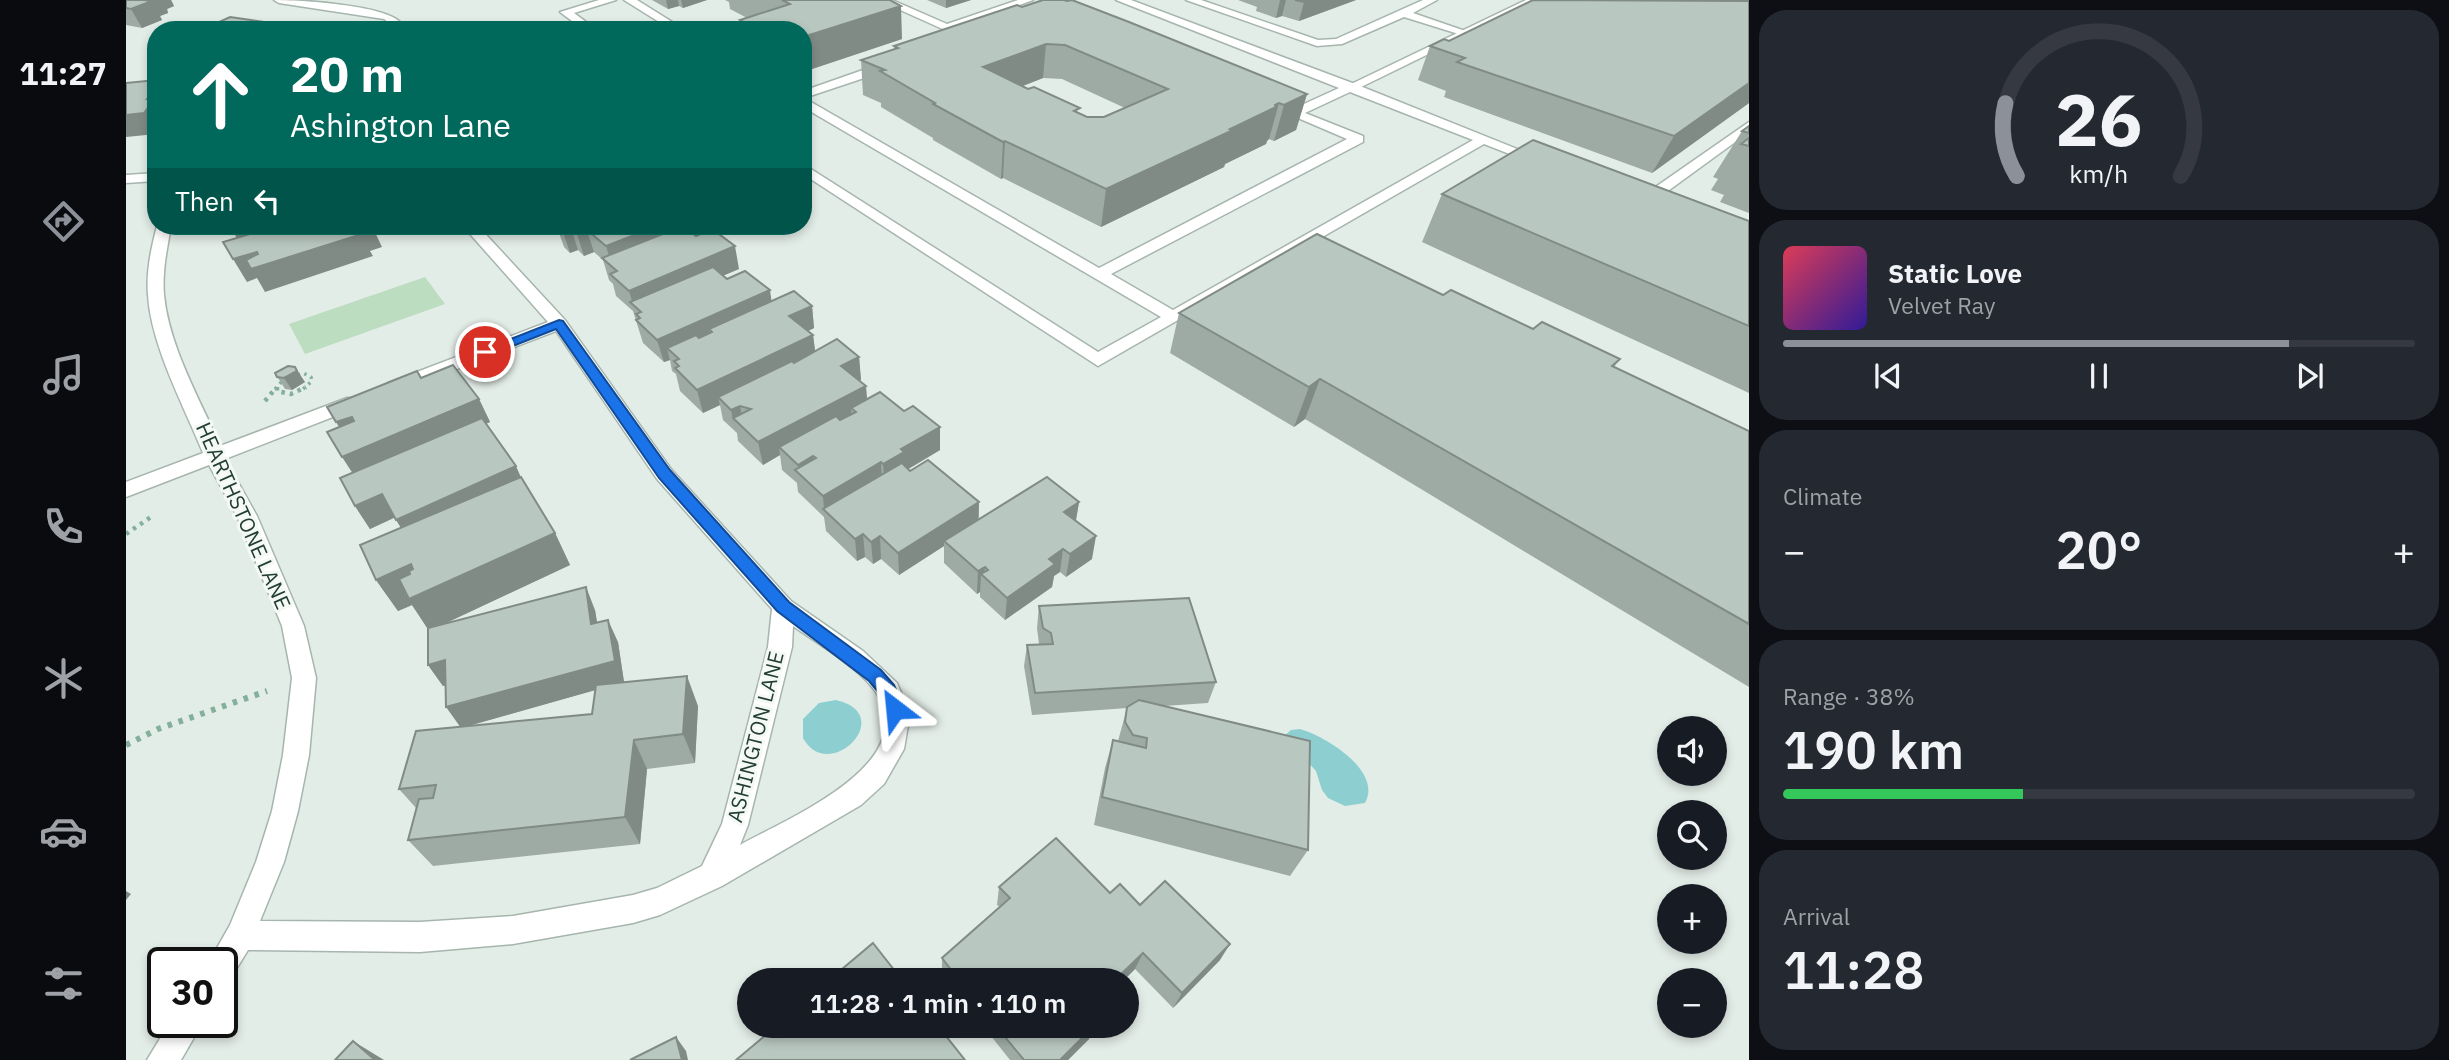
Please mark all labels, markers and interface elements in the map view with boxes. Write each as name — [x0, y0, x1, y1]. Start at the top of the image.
text: 20 m — [290, 42, 404, 105]
icon: ahead — [175, 49, 266, 140]
text: 11:27 — [19, 52, 107, 94]
text: 26 — [2055, 71, 2143, 166]
text: Ashington Lane — [290, 104, 511, 146]
text: km/h — [2070, 157, 2128, 190]
icon: left — [248, 182, 286, 220]
text: Then — [175, 184, 234, 218]
icon: directions — [39, 197, 88, 246]
text: Static Love — [1888, 256, 2022, 290]
text: Velvet Ray — [1888, 290, 1995, 320]
pin — [455, 322, 515, 382]
icon: arrive — [466, 333, 504, 371]
icon: music — [39, 350, 88, 399]
icon: previous — [1869, 357, 1907, 395]
icon: pause — [2080, 357, 2118, 395]
icon: next — [2291, 357, 2329, 395]
street label: HEARTHSTONE LANE — [190, 418, 298, 614]
text: Climate — [1783, 481, 1862, 511]
icon: phone — [39, 502, 88, 551]
text: 20° — [2056, 516, 2142, 583]
text: − — [1783, 526, 1806, 575]
text: + — [2392, 526, 2415, 575]
street label: ASHINGTON LANE — [720, 648, 790, 825]
icon: climate — [39, 654, 88, 703]
position arrow — [858, 672, 932, 746]
text: Range · 38% — [1783, 681, 1915, 711]
map controls — [1657, 716, 1727, 1038]
button: sound — [1657, 716, 1727, 786]
text: 190 km — [1783, 716, 1964, 783]
button: search — [1657, 800, 1727, 870]
icon: car — [39, 807, 88, 856]
button: + — [1657, 884, 1727, 954]
text: Arrival — [1783, 901, 1850, 931]
text: 11:28 — [1783, 936, 1924, 1003]
speed limit sign: 30 — [147, 947, 238, 1038]
icon: filters — [39, 959, 88, 1008]
button: − — [1657, 968, 1727, 1038]
text: 11:28 · 1 min · 110 m — [810, 986, 1066, 1020]

